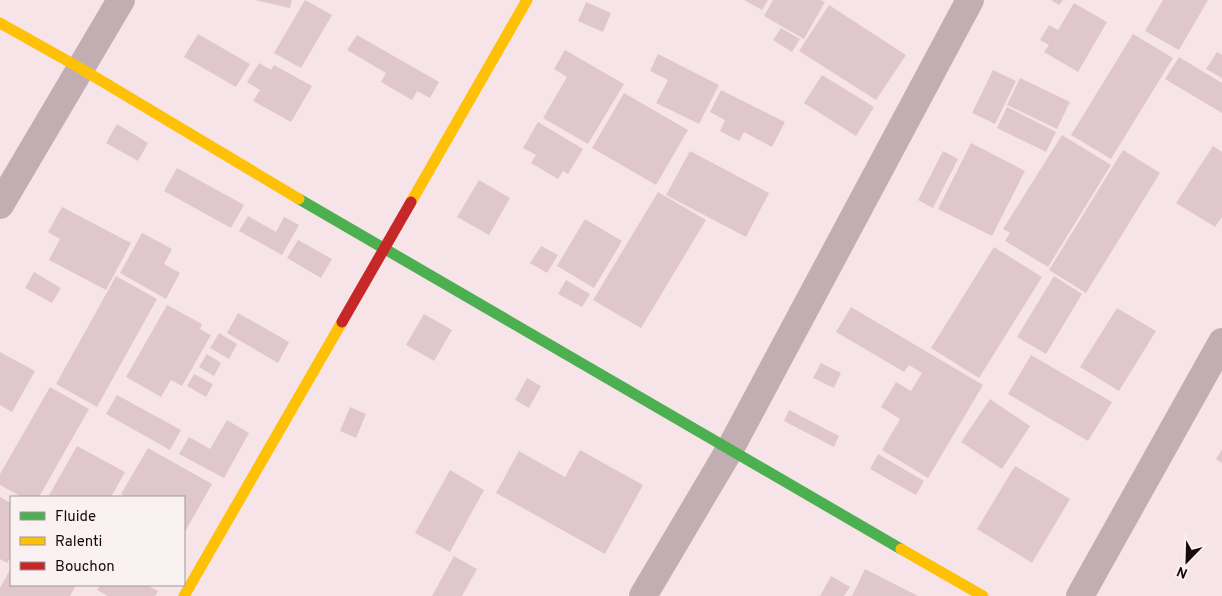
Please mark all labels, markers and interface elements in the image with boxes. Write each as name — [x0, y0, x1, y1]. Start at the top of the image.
legend — [10, 496, 185, 586]
text: Fluide — [55, 508, 96, 527]
text: Ralenti — [55, 533, 102, 552]
north arrow — [1162, 536, 1212, 586]
text: Bouchon — [55, 558, 115, 577]
text: N — [1175, 562, 1190, 581]

